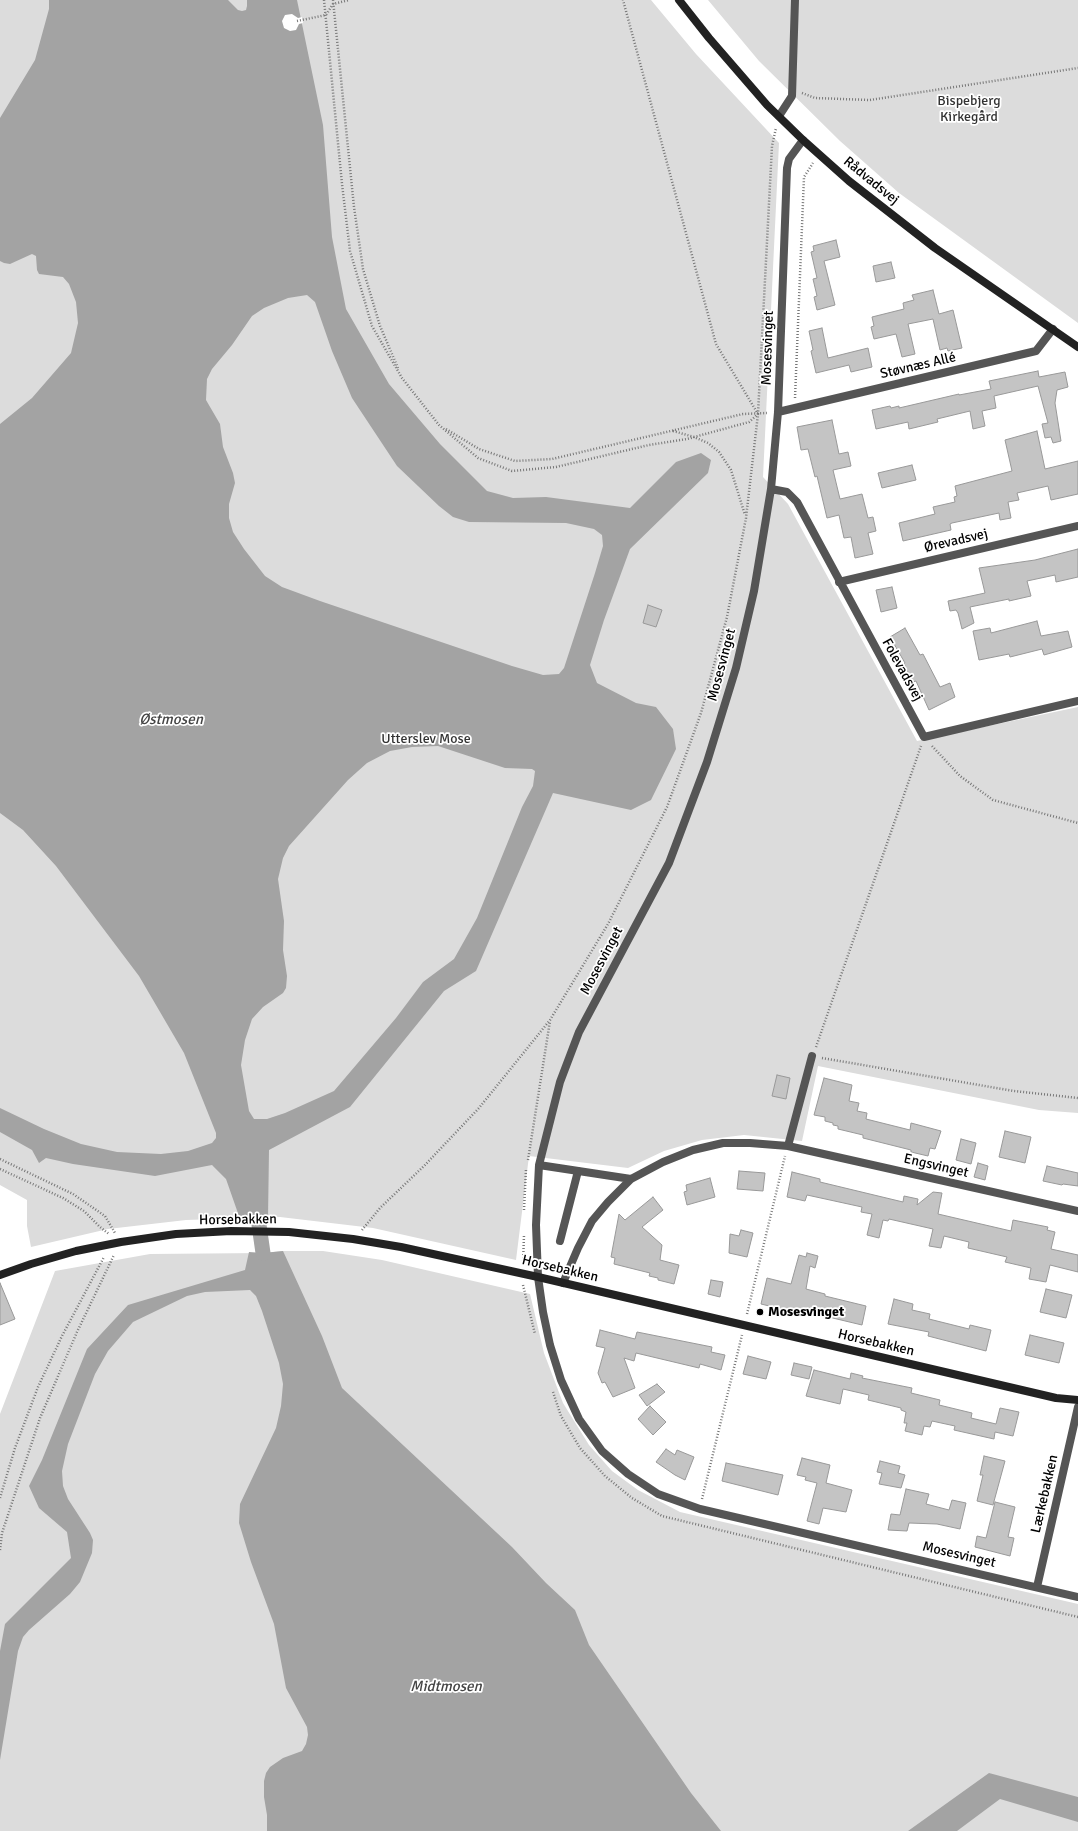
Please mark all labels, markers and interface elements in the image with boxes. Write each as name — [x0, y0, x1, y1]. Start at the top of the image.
park label: Bispebjerg Kirkegård — [937, 93, 1001, 126]
street label: Rådvadsvej — [840, 153, 902, 209]
street label: Mosesvinget — [758, 310, 778, 386]
street label: Støvnæs Allé — [878, 349, 958, 383]
street label: Ørevadsvej — [922, 526, 990, 556]
street label: Mosesvinget — [704, 627, 740, 703]
street label: Folevadsvej — [878, 636, 926, 704]
water label: Østmosen — [139, 711, 203, 729]
park label: Utterslev Mose — [381, 731, 471, 747]
street label: Mosesvinget — [577, 924, 627, 998]
street label: Engsvinget — [902, 1150, 970, 1182]
street label: Horsebakken — [199, 1211, 277, 1229]
street label: Horsebakken — [520, 1252, 600, 1286]
place label: Mosesvinget — [768, 1304, 844, 1320]
marker: Mosesvinget — [755, 1307, 765, 1317]
street label: Horsebakken — [836, 1326, 916, 1360]
street label: Lærkebakken — [1028, 1453, 1062, 1535]
street label: Mosesvinget — [921, 1538, 997, 1572]
water label: Midtmosen — [410, 1678, 482, 1696]

